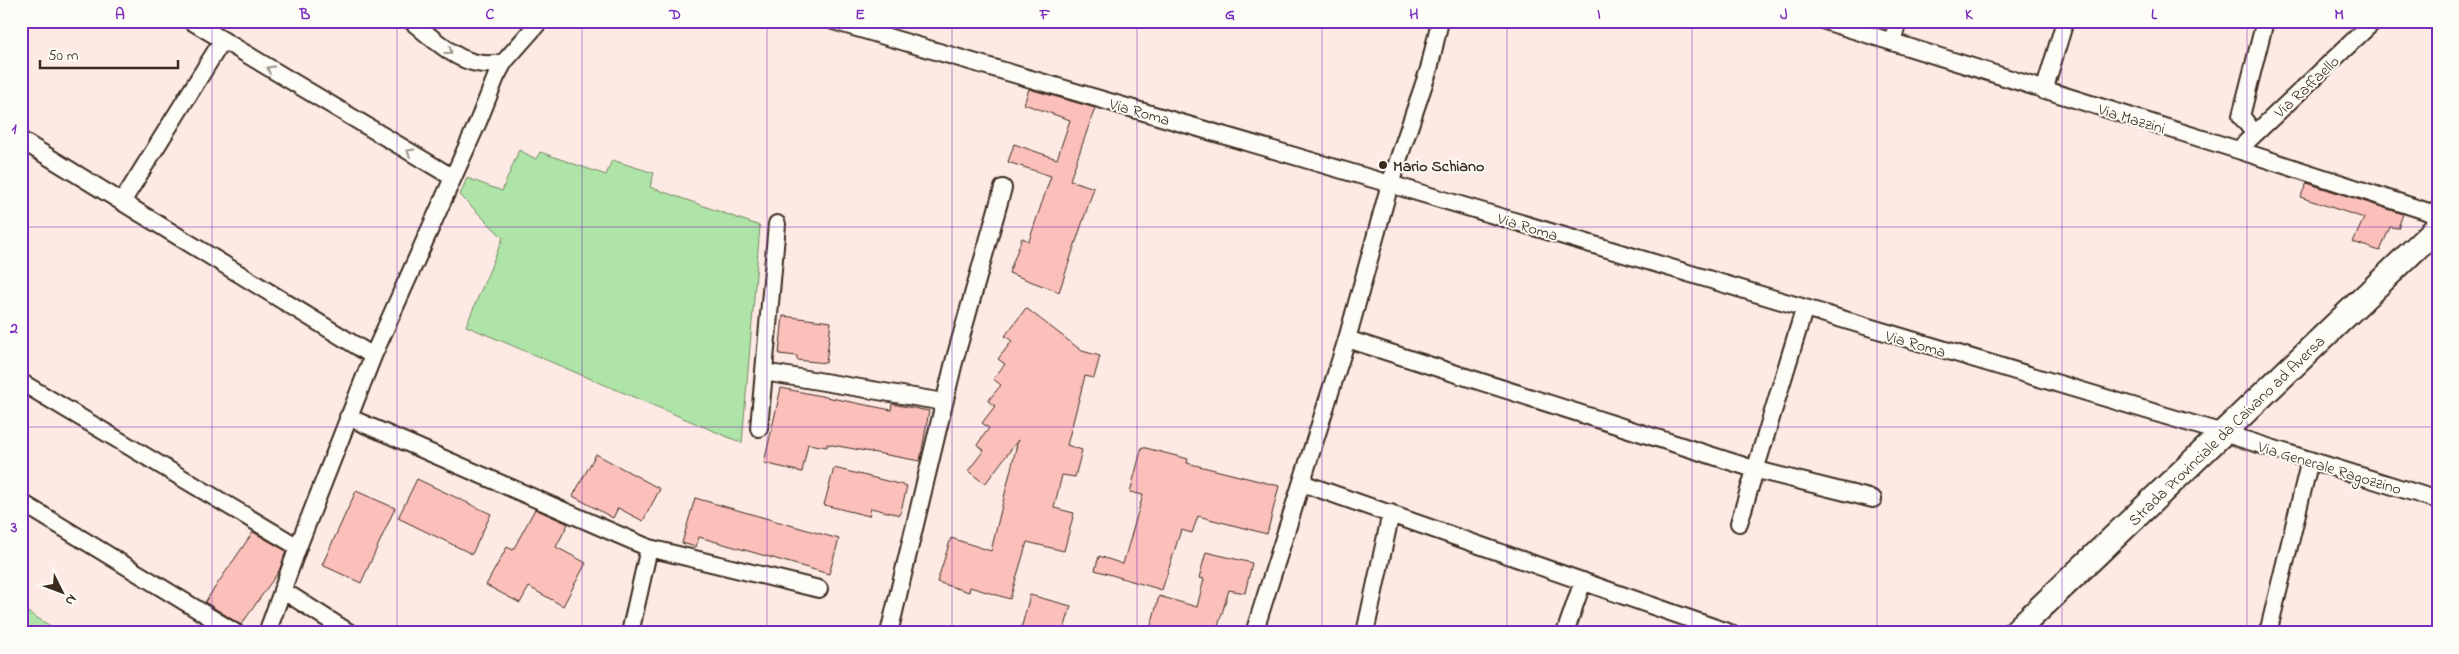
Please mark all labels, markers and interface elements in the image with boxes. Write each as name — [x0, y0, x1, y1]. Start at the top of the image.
text: A — [115, 3, 125, 27]
text: B — [299, 3, 311, 27]
text: C — [486, 3, 495, 27]
text: D — [668, 3, 681, 27]
text: E — [855, 3, 865, 27]
text: F — [1039, 3, 1051, 27]
text: G — [1225, 3, 1235, 27]
text: H — [1409, 3, 1419, 27]
text: I — [1597, 3, 1601, 27]
text: J — [1780, 3, 1788, 27]
text: K — [1965, 3, 1974, 27]
text: L — [2151, 3, 2158, 27]
text: M — [2334, 3, 2344, 27]
scale bar — [40, 38, 178, 70]
text: 50 m — [48, 45, 79, 67]
one-way arrow — [444, 45, 453, 54]
street label: Via Raffaello — [2268, 51, 2346, 125]
one-way arrow — [267, 66, 276, 76]
street label: Via Roma — [1105, 93, 1173, 133]
street label: Via Mazzini — [2094, 98, 2168, 142]
text: 1 — [11, 117, 17, 141]
one-way arrow — [406, 149, 415, 159]
place label: Mario Schiano — [1393, 155, 1484, 179]
marker: Mario Schiano — [1377, 159, 1389, 171]
street label: Via Roma — [1493, 207, 1561, 248]
text: 2 — [9, 317, 18, 341]
street label: Via Roma — [1881, 325, 1949, 365]
street label: Strada Provinciale da Caivano ad Aversa — [2123, 330, 2331, 532]
street label: Via Generale Ragozzino — [2254, 435, 2404, 502]
text: 3 — [10, 516, 18, 540]
north arrow — [38, 566, 88, 616]
text: N — [60, 589, 82, 610]

